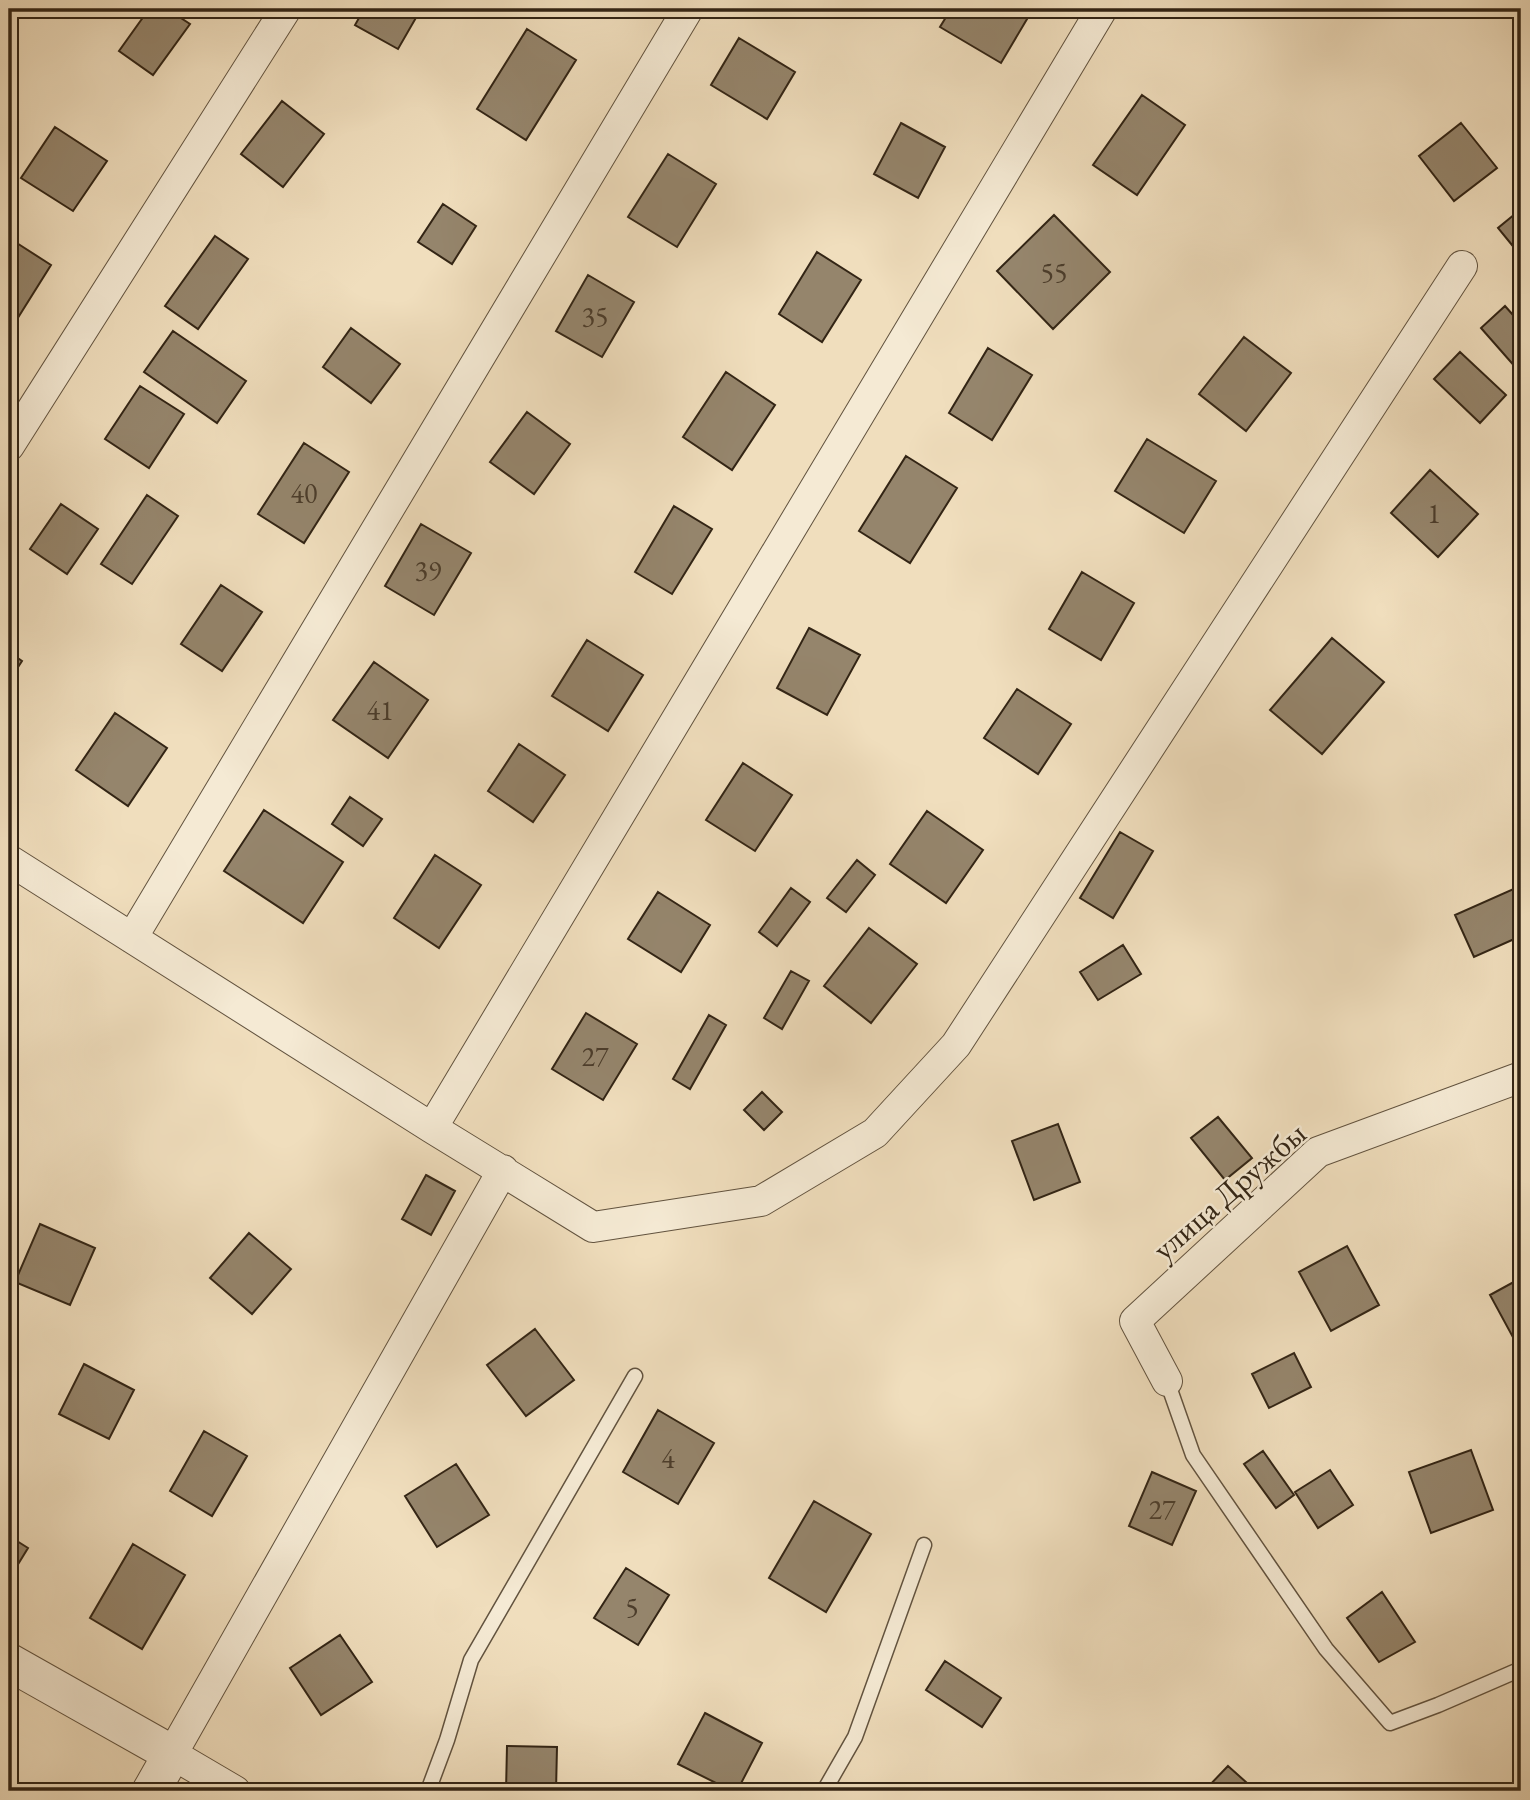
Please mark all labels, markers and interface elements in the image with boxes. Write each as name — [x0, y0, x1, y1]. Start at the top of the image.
house number: 55 — [1041, 254, 1067, 290]
house number: 35 — [582, 298, 608, 334]
house number: 40 — [291, 475, 317, 511]
house number: 1 — [1427, 495, 1441, 531]
house number: 39 — [415, 552, 441, 588]
house number: 41 — [367, 692, 393, 728]
house number: 27 — [582, 1038, 609, 1074]
street label: улица Дружбы — [1143, 1113, 1315, 1269]
house number: 4 — [661, 1440, 675, 1476]
house number: 27 — [1149, 1491, 1176, 1527]
house number: 5 — [625, 1589, 639, 1625]

